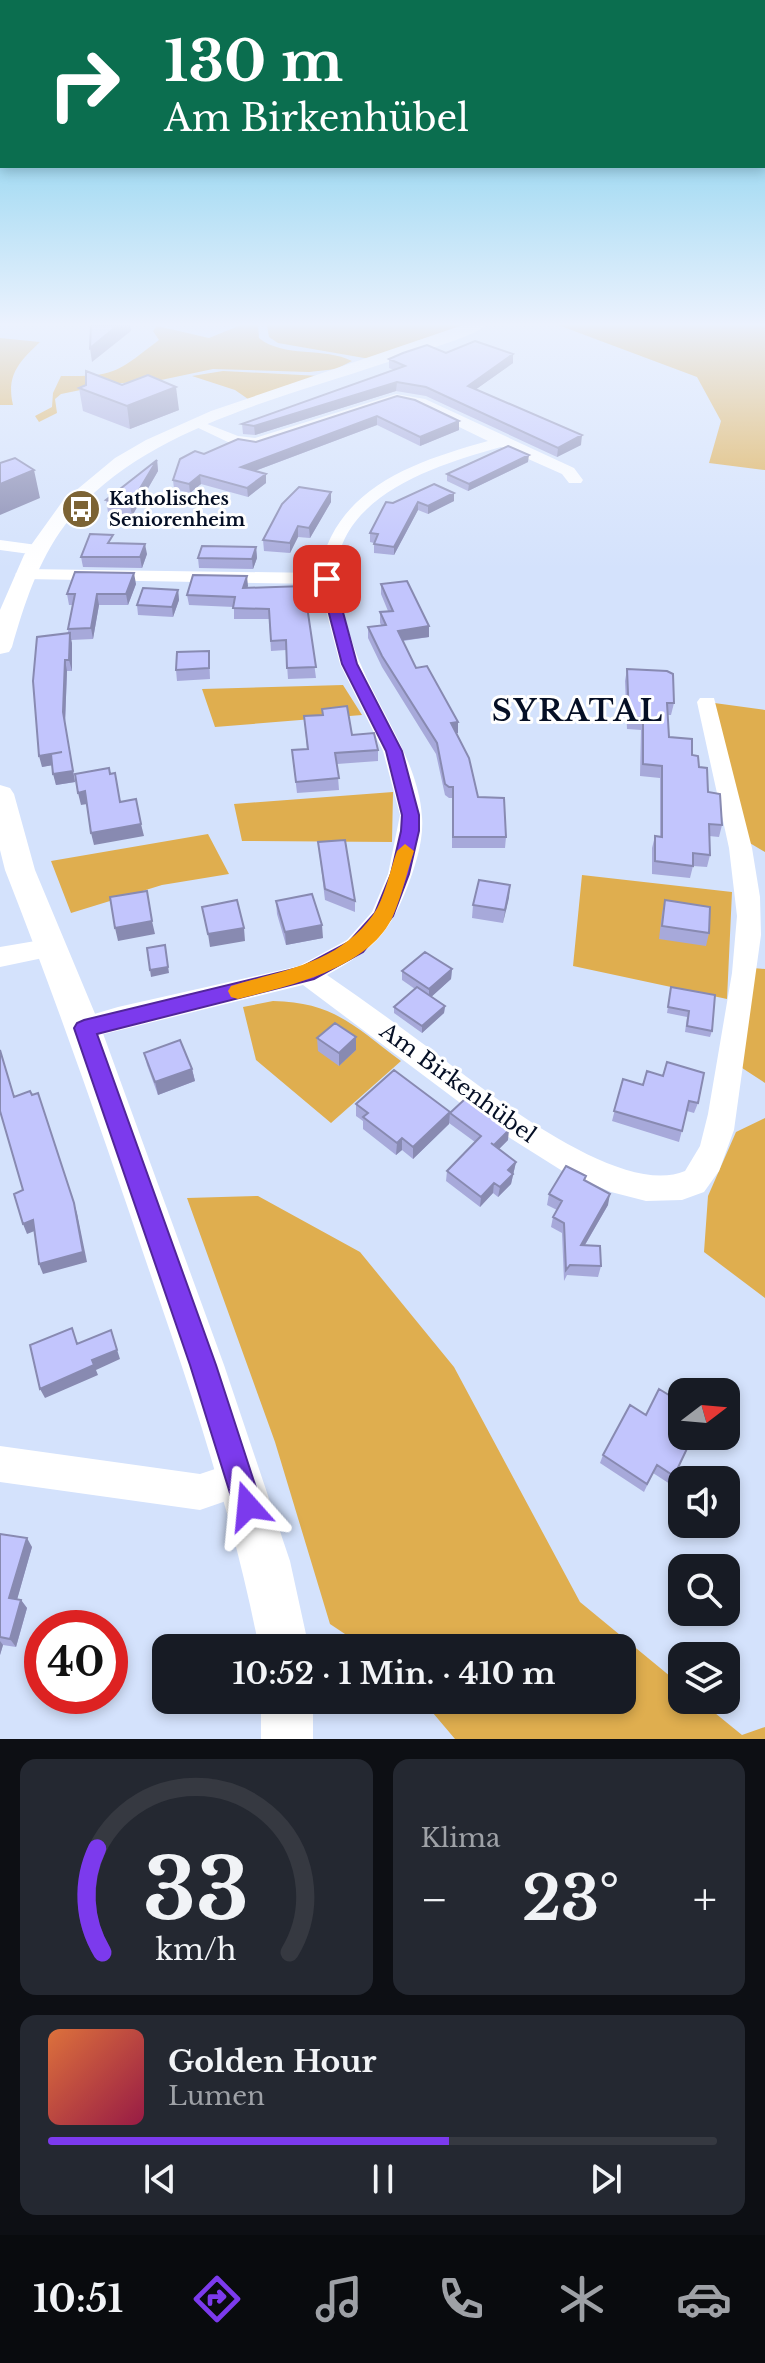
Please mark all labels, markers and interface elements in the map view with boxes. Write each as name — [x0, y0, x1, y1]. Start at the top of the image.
text: 130 m — [164, 27, 343, 96]
icon: right — [32, 32, 136, 136]
text: Am Birkenhübel — [164, 96, 469, 141]
bus stop icon: Katholisches Seniorenheim — [60, 488, 102, 530]
place label: Katholisches Seniorenheim — [109, 488, 245, 531]
pin — [293, 545, 361, 613]
icon: arrive — [305, 557, 349, 601]
district label: SYRATAL — [492, 692, 664, 729]
street label: Am Birkenhübel — [374, 1017, 541, 1149]
north arrow — [668, 1378, 740, 1450]
map controls — [668, 1378, 740, 1714]
position arrow — [206, 1464, 290, 1548]
button: sound — [668, 1466, 740, 1538]
button: search — [668, 1554, 740, 1626]
speed limit sign: 40 — [24, 1610, 128, 1714]
button: layers — [668, 1642, 740, 1714]
text: 10:52 · 1 Min. · 410 m — [232, 1655, 556, 1692]
text: Klima — [421, 1822, 500, 1854]
text: 33 — [143, 1838, 249, 1941]
text: 23° — [522, 1862, 619, 1936]
text: − — [421, 1872, 448, 1927]
text: + — [693, 1872, 717, 1927]
text: km/h — [156, 1932, 237, 1968]
text: Golden Hour — [168, 2043, 377, 2080]
text: Lumen — [168, 2080, 265, 2112]
icon: previous — [138, 2157, 182, 2201]
icon: pause — [361, 2157, 405, 2201]
icon: next — [584, 2157, 628, 2201]
icon: directions — [189, 2271, 245, 2327]
icon: music — [311, 2271, 367, 2327]
icon: phone — [433, 2271, 489, 2327]
icon: climate — [554, 2271, 610, 2327]
icon: car — [676, 2271, 732, 2327]
text: 10:51 — [33, 2277, 123, 2322]

